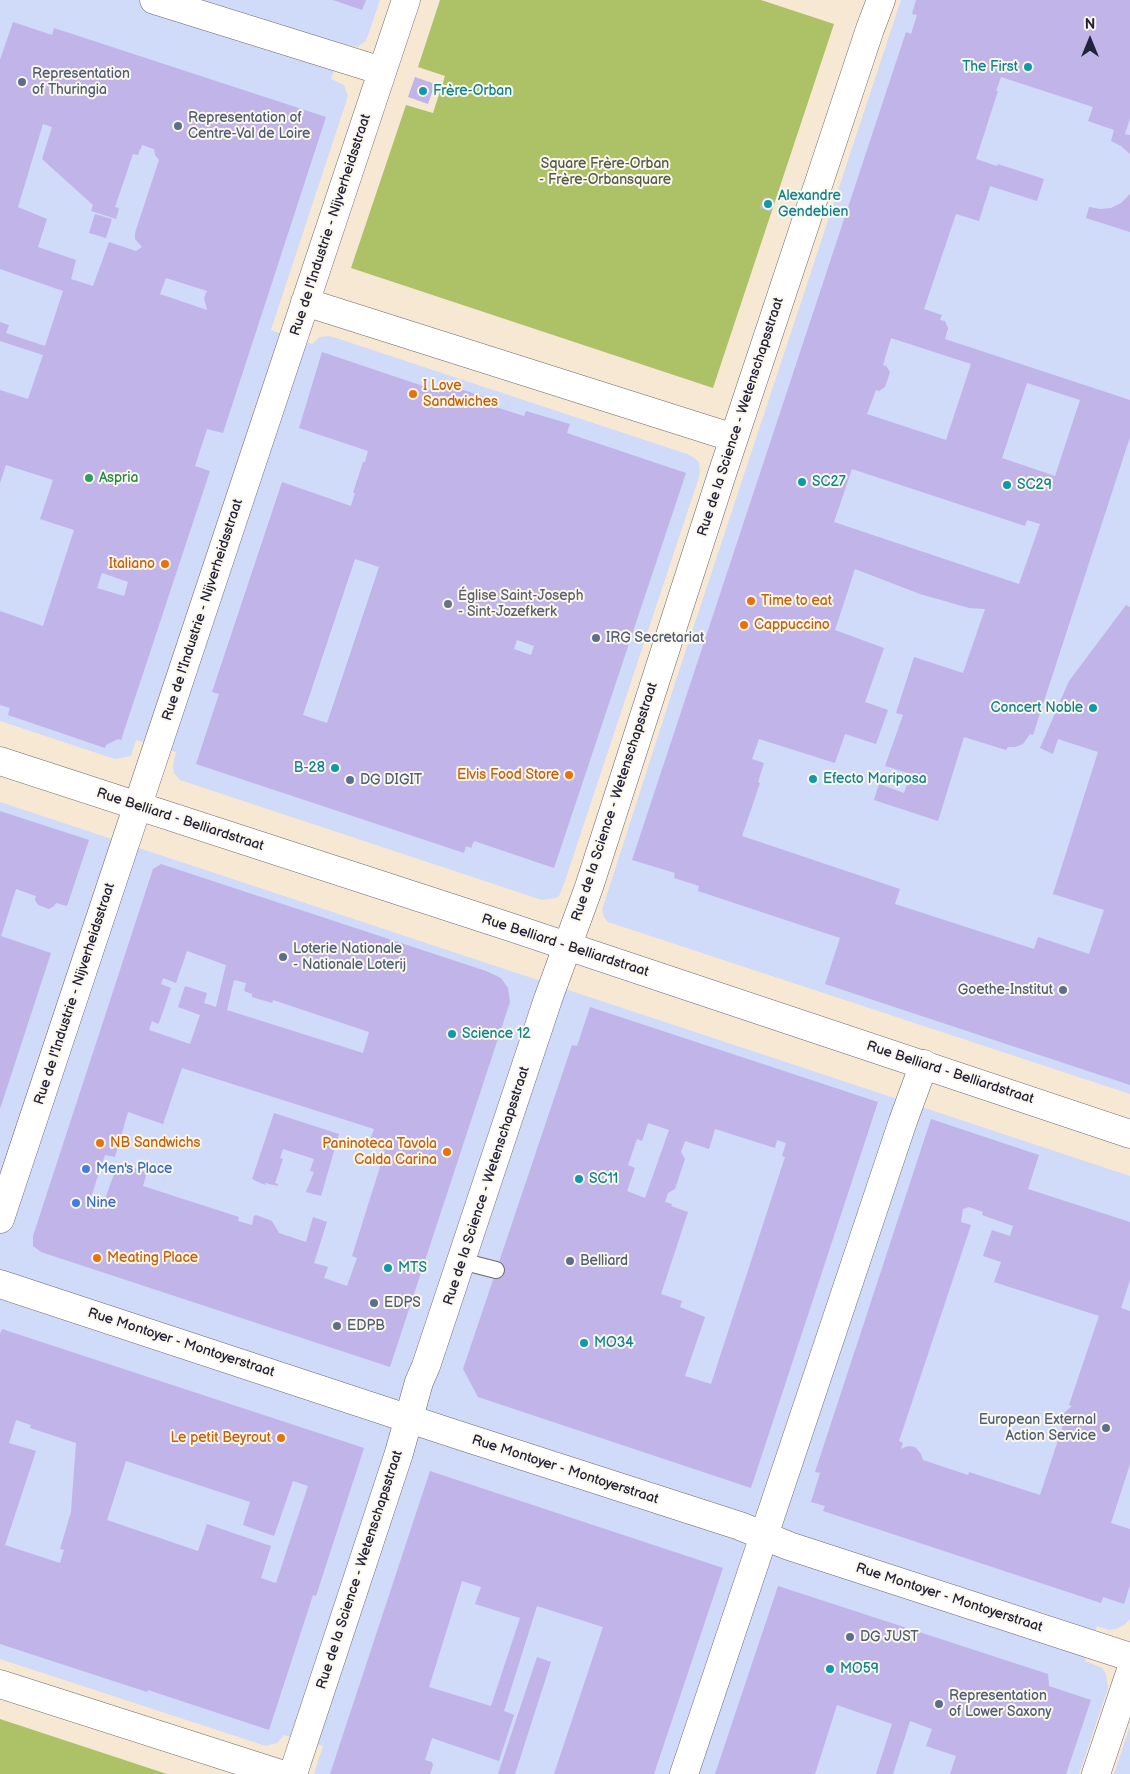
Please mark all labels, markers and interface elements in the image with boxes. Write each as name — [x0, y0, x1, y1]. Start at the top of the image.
north arrow — [1065, 15, 1115, 65]
text: N — [1085, 16, 1095, 33]
place label: The First — [962, 59, 1018, 75]
marker: The First — [1022, 61, 1034, 73]
place label: Representation of Thuringia — [32, 66, 130, 98]
marker: Representation of Thuringia — [16, 76, 28, 88]
place label: Frère-Orban — [433, 83, 512, 99]
marker: Frère-Orban — [417, 85, 429, 97]
place label: Representation of Centre-Val de Loire — [188, 110, 310, 142]
street label: Rue de l'Industrie - Nijverheidsstraat — [287, 112, 375, 338]
marker: Representation of Centre-Val de Loire — [172, 120, 184, 132]
park label: Square Frère-Orban - Frère-Orbansquare — [539, 156, 671, 188]
place label: Alexandre Gendebien — [778, 188, 848, 220]
marker: Alexandre Gendebien — [762, 198, 774, 210]
street label: Rue de la Science - Wetenschapsstraat — [694, 295, 788, 539]
place label: I Love Sandwiches — [423, 378, 498, 411]
marker: I Love Sandwiches — [407, 388, 419, 400]
place label: Aspria — [99, 470, 138, 486]
marker: Aspria — [83, 472, 95, 484]
place label: SC27 — [812, 474, 846, 490]
marker: SC27 — [796, 476, 808, 488]
place label: SC29 — [1017, 477, 1052, 493]
marker: SC29 — [1001, 479, 1013, 491]
street label: Rue de l'Industrie - Nijverheidsstraat — [159, 497, 247, 723]
place label: Italiano — [109, 556, 155, 572]
marker: Italiano — [159, 558, 171, 570]
place label: Église Saint-Joseph - Sint-Jozefkerk — [458, 588, 583, 620]
place label: Time to eat — [761, 593, 832, 609]
marker: Time to eat — [745, 595, 757, 607]
marker: Église Saint-Joseph - Sint-Jozefkerk — [442, 598, 454, 610]
place label: Cappuccino — [754, 617, 830, 633]
marker: Cappuccino — [738, 619, 750, 631]
place label: IRG Secretariat — [606, 630, 704, 646]
marker: IRG Secretariat — [590, 632, 602, 644]
street label: Rue de la Science - Wetenschapsstraat — [568, 680, 662, 924]
place label: Concert Noble — [990, 700, 1083, 716]
marker: Concert Noble — [1087, 702, 1099, 714]
place label: B-28 — [294, 760, 325, 776]
marker: B-28 — [329, 762, 341, 774]
place label: Elvis Food Store — [457, 767, 559, 783]
marker: Elvis Food Store — [563, 769, 575, 781]
place label: Efecto Mariposa — [823, 771, 927, 787]
place label: DG DIGIT — [360, 772, 422, 788]
marker: Efecto Mariposa — [807, 773, 819, 785]
marker: DG DIGIT — [344, 774, 356, 786]
street label: Rue Belliard - Belliardstraat — [94, 785, 266, 855]
street label: Rue de l'Industrie - Nijverheidsstraat — [31, 881, 119, 1107]
street label: Rue Belliard - Belliardstraat — [479, 911, 651, 981]
place label: Loterie Nationale - Nationale Loterij — [293, 941, 406, 974]
marker: Loterie Nationale - Nationale Loterij — [277, 951, 289, 963]
place label: Goethe-Institut — [958, 982, 1053, 998]
marker: Goethe-Institut — [1057, 984, 1069, 996]
place label: Science 12 — [462, 1026, 531, 1042]
marker: Science 12 — [446, 1028, 458, 1040]
street label: Rue Belliard - Belliardstraat — [864, 1038, 1036, 1108]
street label: Rue de la Science - Wetenschapsstraat — [440, 1064, 534, 1308]
place label: NB Sandwichs — [110, 1135, 200, 1151]
place label: Paninoteca Tavola Calda Carina — [322, 1136, 437, 1168]
marker: NB Sandwichs — [94, 1137, 106, 1149]
marker: Paninoteca Tavola Calda Carina — [441, 1146, 453, 1158]
place label: Men's Place — [96, 1161, 172, 1177]
marker: Men's Place — [80, 1163, 92, 1175]
place label: SC11 — [589, 1171, 618, 1187]
marker: SC11 — [573, 1173, 585, 1185]
place label: Nine — [86, 1195, 116, 1211]
marker: Nine — [70, 1197, 82, 1209]
place label: Meating Place — [107, 1250, 198, 1266]
marker: Meating Place — [91, 1252, 103, 1264]
place label: Belliard — [580, 1253, 628, 1269]
marker: Belliard — [564, 1255, 576, 1267]
place label: MTS — [398, 1260, 427, 1276]
marker: MTS — [382, 1262, 394, 1274]
place label: EDPS — [384, 1295, 421, 1311]
marker: EDPS — [368, 1297, 380, 1309]
street label: Rue Montoyer - Montoyerstraat — [85, 1305, 277, 1381]
place label: EDPB — [347, 1318, 385, 1334]
marker: EDPB — [331, 1320, 343, 1332]
place label: MO34 — [594, 1335, 634, 1351]
marker: MO34 — [578, 1337, 590, 1349]
place label: European External Action Service — [979, 1412, 1096, 1444]
marker: European External Action Service — [1100, 1422, 1112, 1434]
place label: Le petit Beyrout — [170, 1430, 271, 1446]
marker: Le petit Beyrout — [275, 1432, 287, 1444]
street label: Rue Montoyer - Montoyerstraat — [469, 1432, 661, 1508]
street label: Rue de la Science - Wetenschapsstraat — [313, 1448, 407, 1692]
street label: Rue Montoyer - Montoyerstraat — [853, 1560, 1045, 1636]
place label: DG JUST — [860, 1629, 919, 1645]
marker: DG JUST — [844, 1631, 856, 1643]
place label: MO59 — [840, 1661, 879, 1677]
marker: MO59 — [824, 1663, 836, 1675]
place label: Representation of Lower Saxony — [949, 1688, 1052, 1720]
marker: Representation of Lower Saxony — [933, 1698, 945, 1710]

